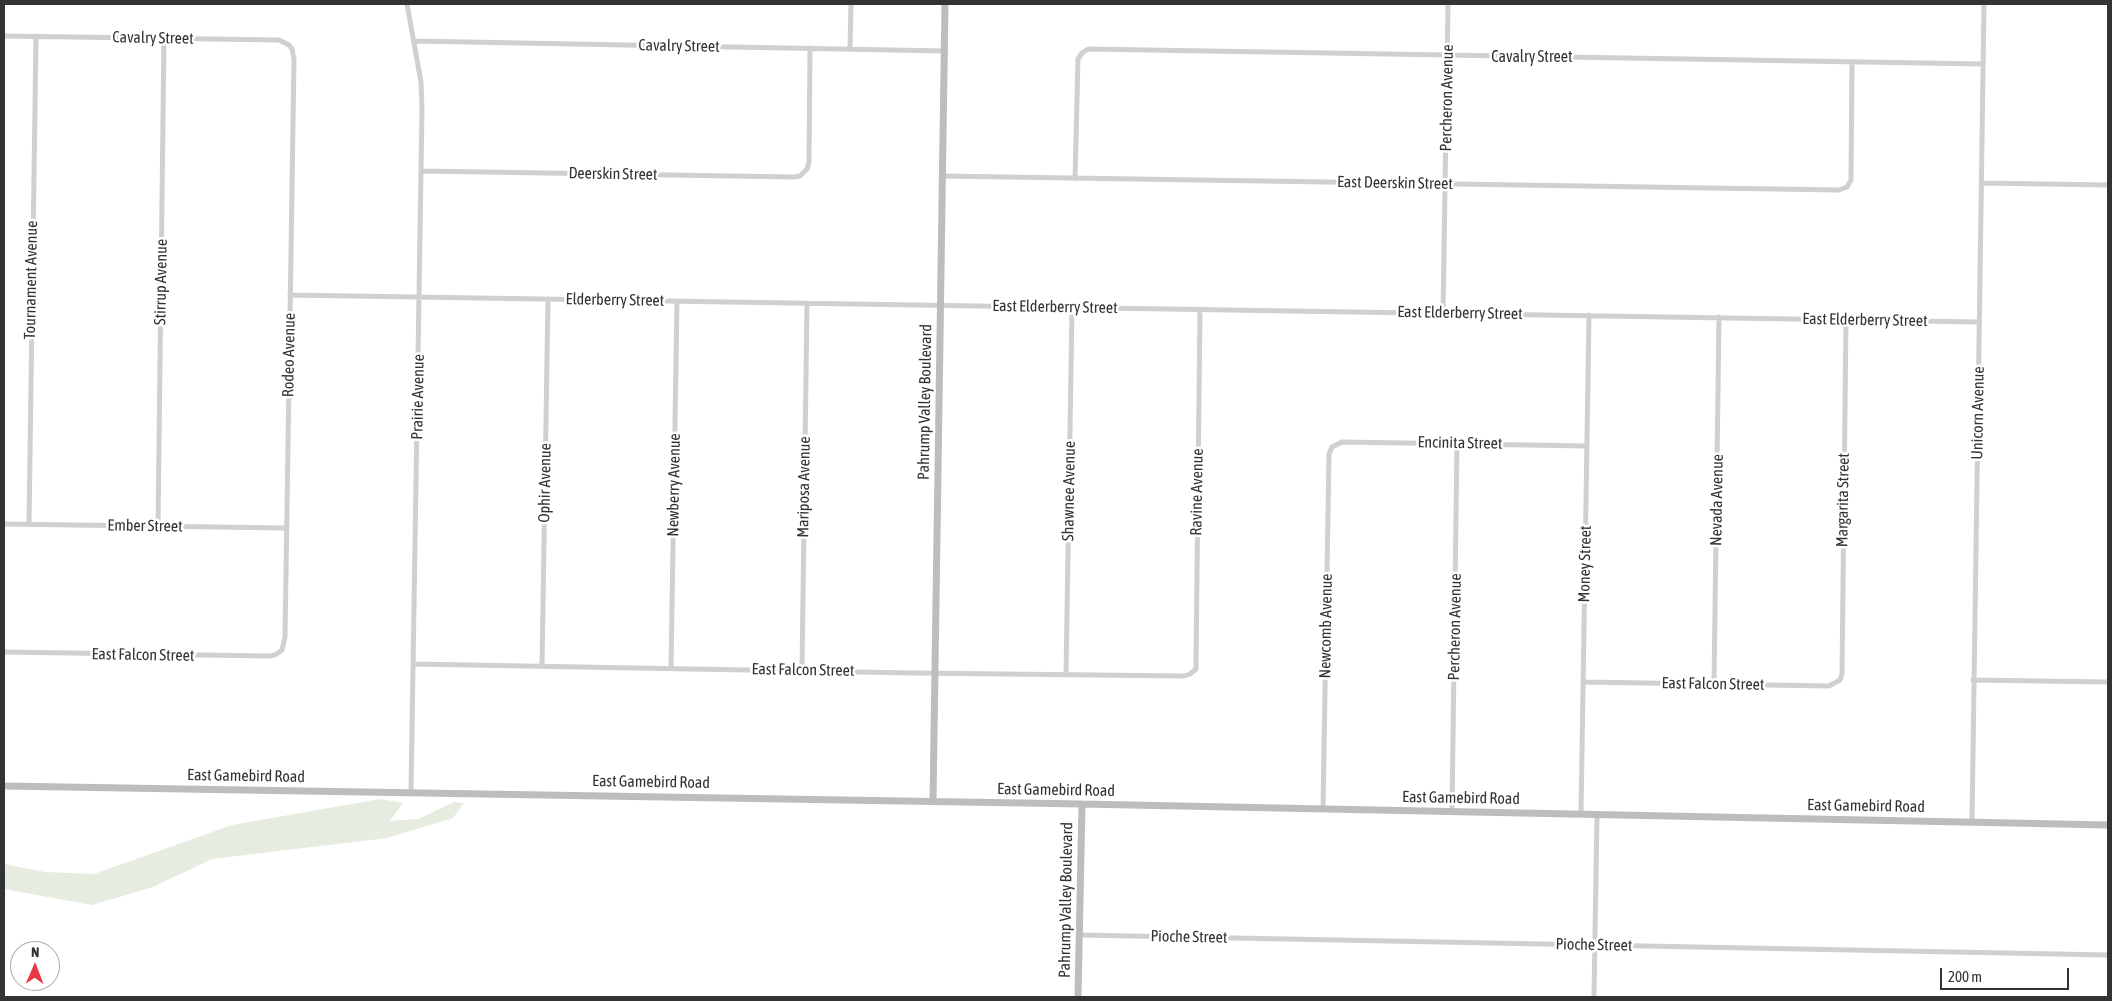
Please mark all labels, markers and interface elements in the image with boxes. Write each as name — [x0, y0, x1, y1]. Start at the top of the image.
street label: Cavalry Street — [112, 28, 194, 48]
street label: Cavalry Street — [638, 36, 720, 56]
street label: Percheron Avenue — [1436, 44, 1458, 152]
street label: Cavalry Street — [1491, 47, 1573, 67]
street label: Deerskin Street — [568, 164, 658, 184]
street label: East Deerskin Street — [1337, 172, 1453, 194]
street label: Tournament Avenue — [20, 220, 42, 340]
street label: Stirrup Avenue — [151, 239, 171, 325]
street label: Elderberry Street — [566, 290, 664, 310]
street label: East Elderberry Street — [992, 296, 1118, 318]
street label: East Elderberry Street — [1397, 302, 1523, 324]
street label: East Elderberry Street — [1802, 309, 1928, 331]
street label: Rodeo Avenue — [279, 313, 299, 397]
street label: Pahrump Valley Boulevard — [914, 324, 936, 480]
street label: Prairie Avenue — [408, 354, 428, 440]
street label: Unicorn Avenue — [1968, 366, 1988, 460]
street label: Newberry Avenue — [663, 433, 685, 537]
street label: Encinita Street — [1417, 433, 1503, 453]
street label: Mariposa Avenue — [794, 436, 814, 538]
street label: Shawnee Avenue — [1059, 441, 1079, 541]
street label: Ophir Avenue — [535, 443, 555, 523]
street label: Ravine Avenue — [1187, 448, 1207, 536]
street label: Margarita Street — [1833, 453, 1853, 547]
street label: Nevada Avenue — [1707, 454, 1727, 546]
street label: Ember Street — [107, 516, 183, 536]
street label: Money Street — [1575, 525, 1595, 603]
street label: Newcomb Avenue — [1315, 573, 1337, 679]
street label: Percheron Avenue — [1444, 573, 1466, 681]
street label: East Falcon Street — [91, 645, 195, 665]
street label: East Falcon Street — [751, 660, 855, 680]
street label: East Falcon Street — [1661, 674, 1765, 694]
street label: East Gamebird Road — [187, 765, 305, 787]
street label: East Gamebird Road — [592, 771, 710, 793]
street label: East Gamebird Road — [997, 779, 1115, 801]
street label: East Gamebird Road — [1402, 787, 1520, 809]
street label: East Gamebird Road — [1807, 795, 1925, 817]
street label: Pahrump Valley Boulevard — [1055, 822, 1077, 978]
street label: Pioche Street — [1150, 927, 1228, 947]
street label: Pioche Street — [1555, 935, 1633, 955]
north arrow — [10, 941, 60, 991]
text: N — [31, 944, 40, 960]
scale bar — [1942, 958, 2071, 990]
text: 200 m — [1948, 968, 1982, 985]

